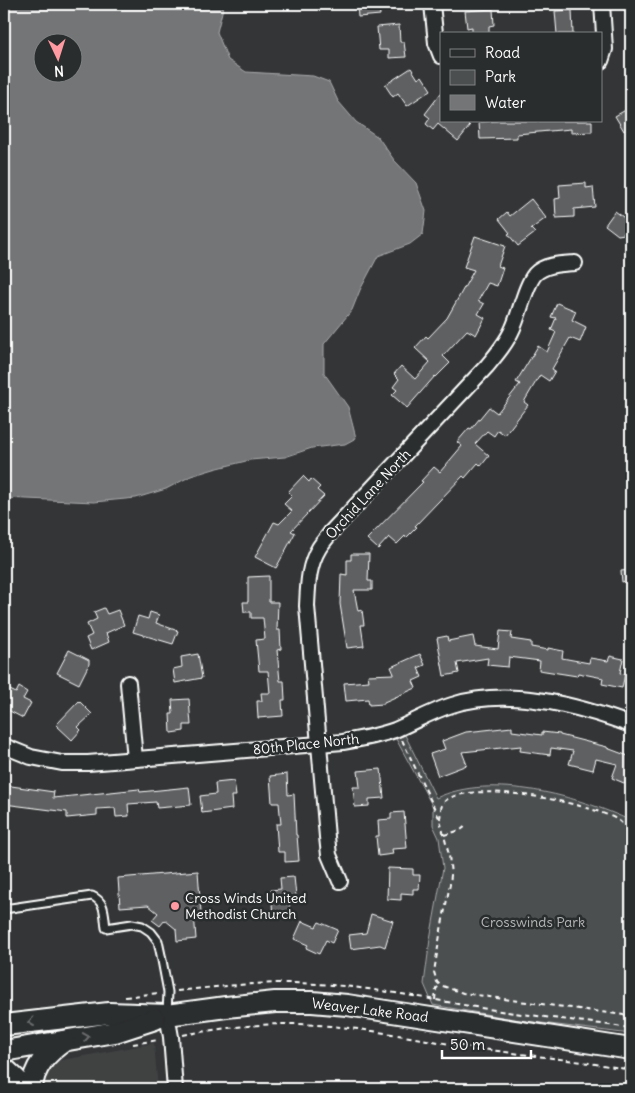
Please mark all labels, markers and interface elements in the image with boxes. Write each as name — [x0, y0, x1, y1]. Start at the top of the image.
north arrow — [32, 32, 82, 82]
legend — [440, 32, 602, 122]
text: Road — [485, 43, 520, 62]
text: N — [53, 62, 64, 80]
text: Park — [485, 67, 516, 86]
text: Water — [485, 93, 526, 112]
street label: Orchid Lane North — [322, 445, 414, 543]
street label: 80th Place North — [252, 729, 360, 759]
place label: Cross Winds United Methodist Church — [185, 889, 307, 923]
marker: Cross Winds United Methodist Church — [169, 900, 181, 912]
park label: Crosswinds Park — [481, 913, 585, 931]
street label: Weaver Lake Road — [311, 994, 429, 1026]
one-way arrow — [27, 1016, 35, 1027]
scale bar — [442, 1028, 531, 1060]
one-way arrow — [82, 1033, 91, 1043]
text: 50 m — [450, 1035, 485, 1054]

